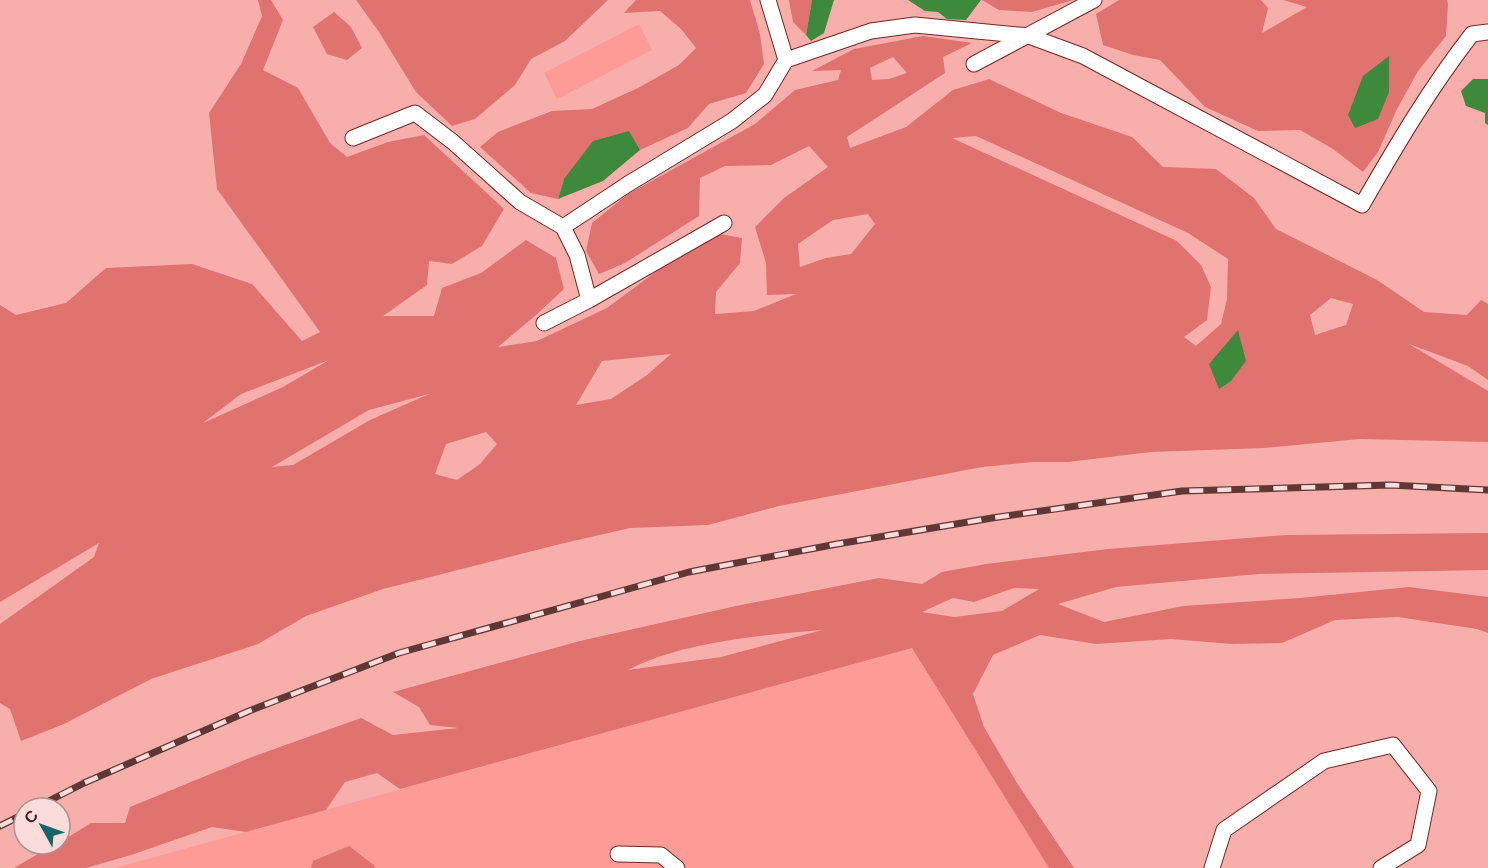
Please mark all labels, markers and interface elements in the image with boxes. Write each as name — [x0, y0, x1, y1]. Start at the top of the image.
north arrow — [12, 796, 72, 856]
text: С — [19, 805, 43, 828]

